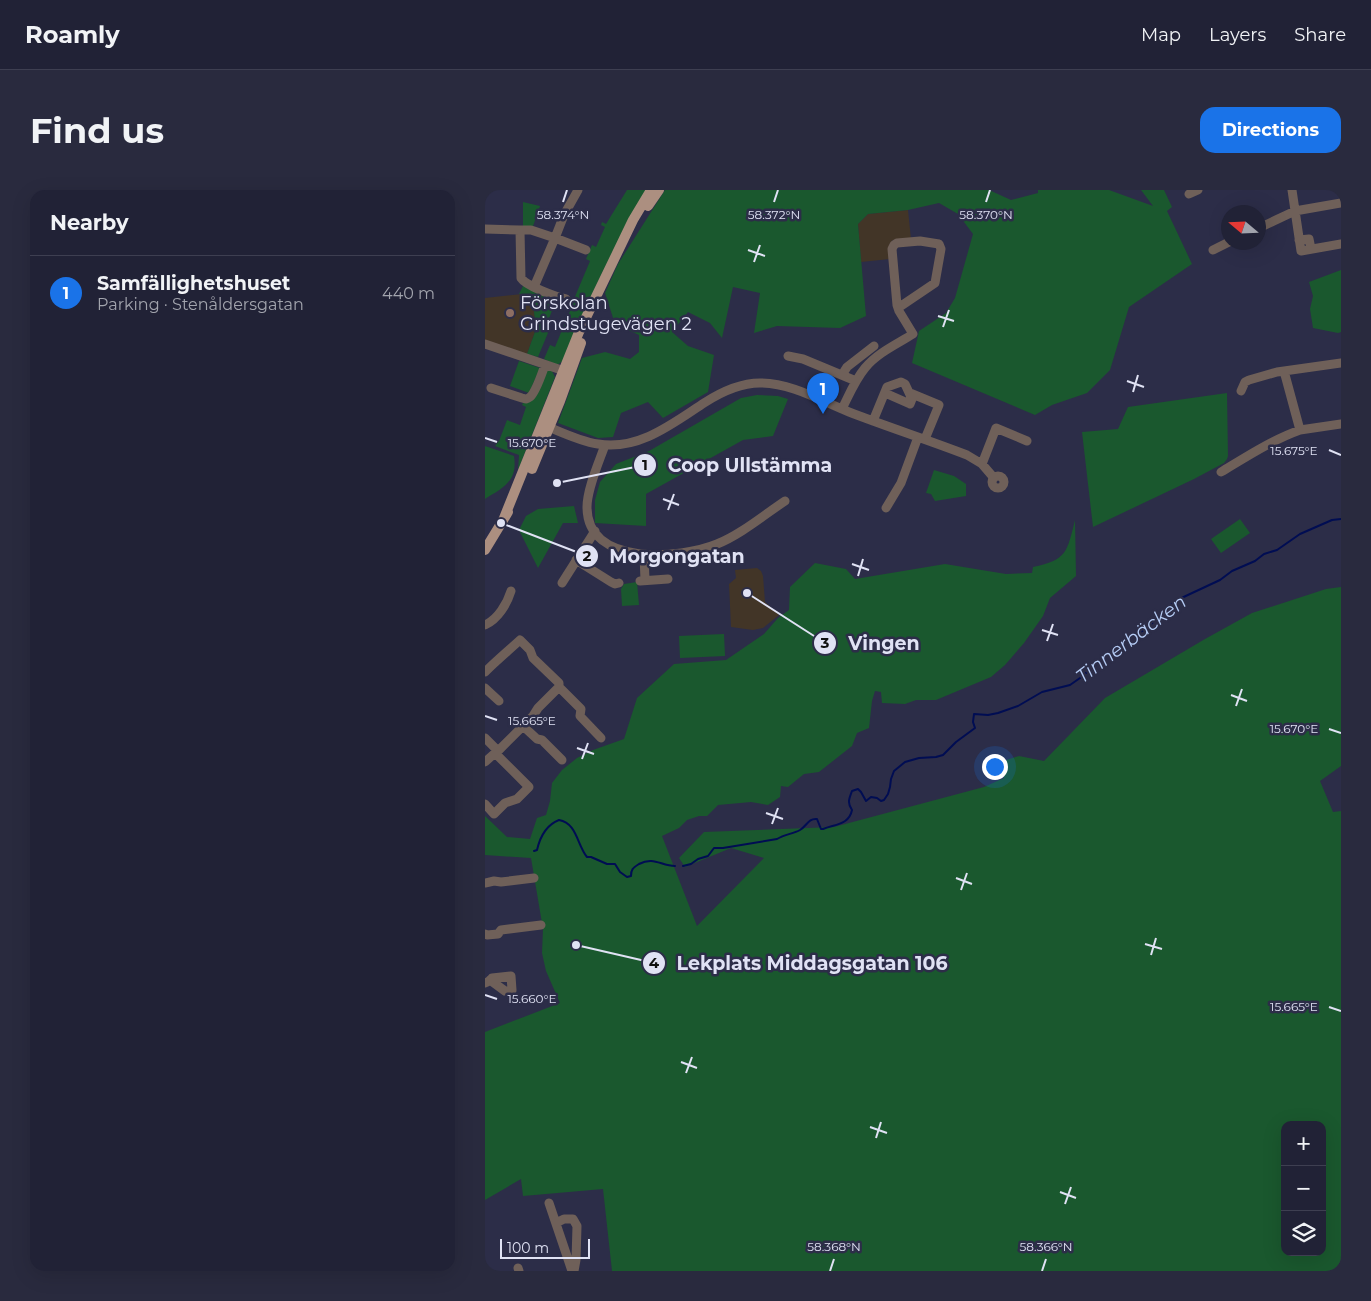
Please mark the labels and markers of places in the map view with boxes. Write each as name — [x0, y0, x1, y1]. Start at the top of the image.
place label: Förskolan Grindstugevägen 2 — [520, 292, 692, 335]
marker: Förskolan Grindstugevägen 2 — [504, 307, 516, 319]
pin: 1 — [807, 373, 839, 414]
callout: Coop Ullstämma — [633, 448, 842, 482]
callout: Morgongatan — [574, 539, 755, 573]
callout: Vingen — [813, 626, 929, 660]
callout: Lekplats Middagsgatan 106 — [641, 946, 957, 980]

